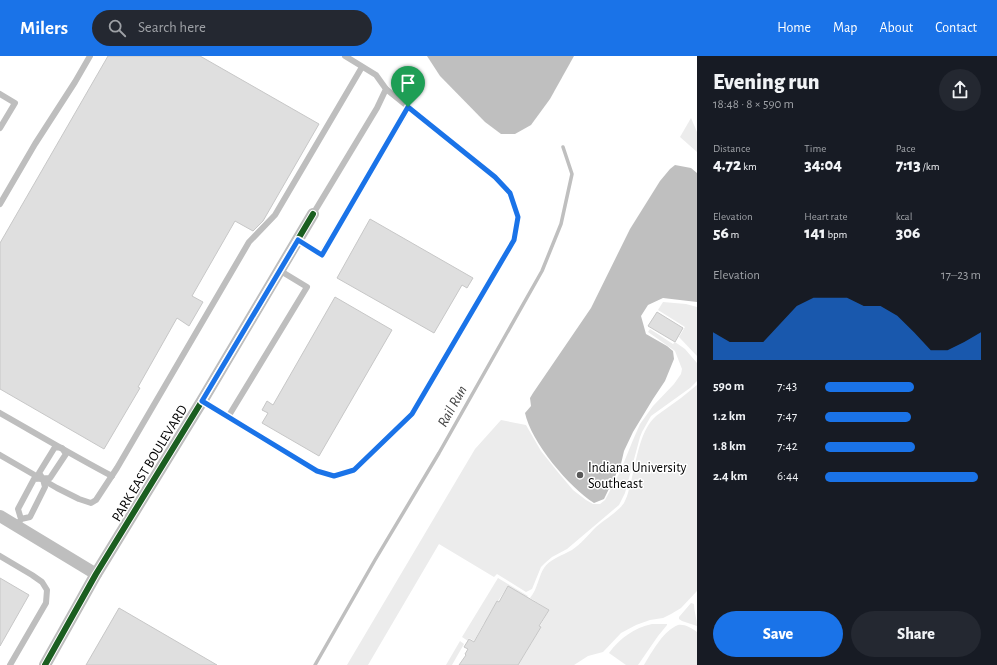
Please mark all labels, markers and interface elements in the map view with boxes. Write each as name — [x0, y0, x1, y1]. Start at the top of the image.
search box — [92, 10, 372, 46]
icon: search — [106, 17, 128, 39]
text: Milers — [20, 19, 68, 38]
text: Search here — [138, 20, 206, 35]
text: Home — [777, 21, 811, 35]
text: Map — [833, 21, 857, 35]
text: About — [879, 21, 913, 35]
text: Contact — [935, 21, 977, 35]
pin — [391, 66, 425, 107]
button: share — [939, 69, 981, 111]
text: Evening run — [713, 71, 820, 93]
icon: arrive — [397, 72, 419, 94]
text: 18:48 · 8 × 590 m — [713, 98, 794, 111]
text: Distance — [713, 143, 750, 154]
text: Time — [804, 143, 826, 154]
text: Pace — [896, 143, 915, 154]
text: 4.72 — [713, 156, 741, 173]
text: 34:04 — [804, 156, 842, 173]
text: 7:13 — [896, 156, 921, 173]
text: km — [741, 161, 757, 172]
text: /km — [921, 161, 940, 172]
text: Elevation — [713, 211, 753, 222]
text: Heart rate — [804, 211, 848, 222]
text: kcal — [896, 211, 912, 222]
text: 56 — [713, 224, 729, 241]
text: 141 — [804, 224, 826, 241]
text: 306 — [896, 224, 920, 241]
text: m — [729, 229, 739, 240]
text: bpm — [826, 229, 847, 240]
text: Elevation — [713, 269, 760, 282]
text: 17–23 m — [941, 269, 981, 282]
text: 590 m — [713, 380, 744, 393]
text: 7:43 — [777, 380, 797, 393]
water label: Rail Run — [435, 383, 470, 430]
street label: PARK EAST BOULEVARD — [110, 403, 190, 524]
text: 1.2 km — [713, 410, 746, 423]
text: 7:47 — [777, 410, 797, 423]
text: 1.8 km — [713, 440, 746, 453]
text: 7:42 — [777, 440, 798, 453]
place label: Indiana University Southeast — [588, 461, 687, 491]
marker: Indiana University Southeast — [575, 470, 585, 480]
text: 2.4 km — [713, 470, 748, 483]
text: 6:44 — [777, 470, 799, 483]
button: Save — [713, 611, 843, 657]
button: Share — [851, 611, 981, 657]

